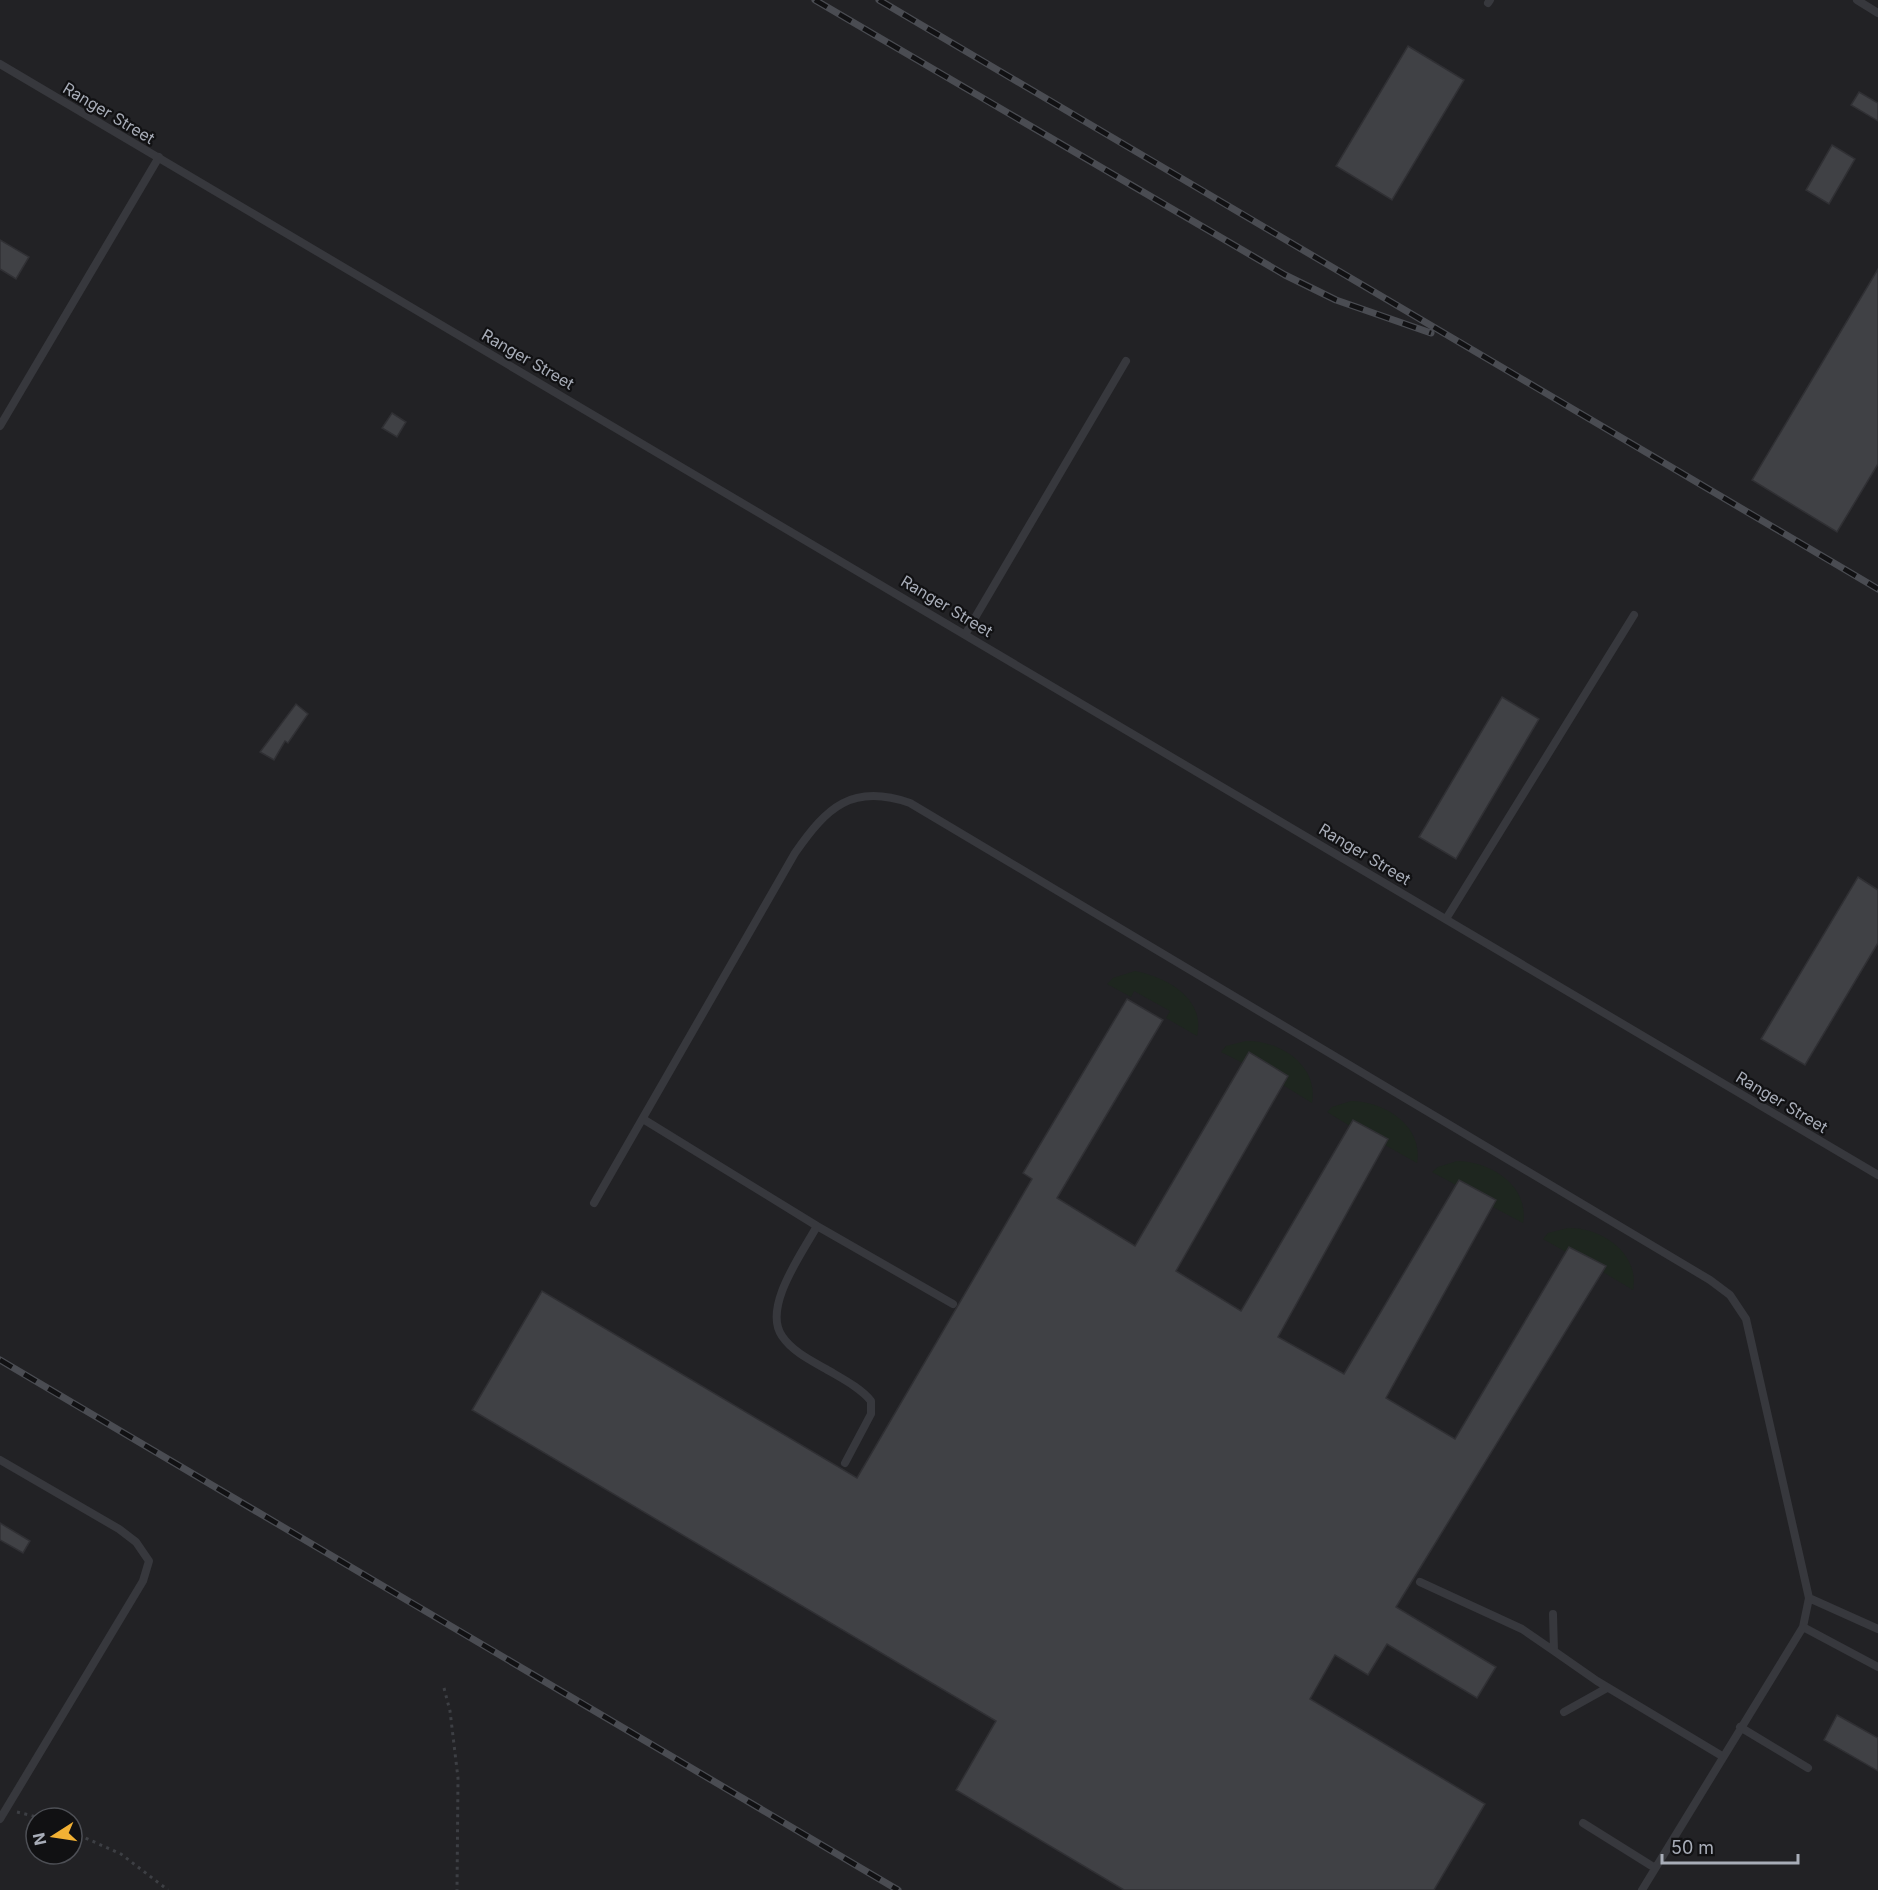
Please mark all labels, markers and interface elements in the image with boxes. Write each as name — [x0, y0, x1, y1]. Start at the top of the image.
street label: Ranger Street — [60, 78, 158, 148]
street label: Ranger Street — [478, 324, 578, 394]
street label: Ranger Street — [898, 571, 996, 641]
street label: Ranger Street — [1316, 819, 1414, 889]
street label: Ranger Street — [1733, 1067, 1831, 1137]
north arrow — [24, 1806, 84, 1866]
scale bar — [1662, 1827, 1798, 1865]
text: N — [28, 1831, 50, 1847]
text: 50 m — [1671, 1837, 1714, 1858]

